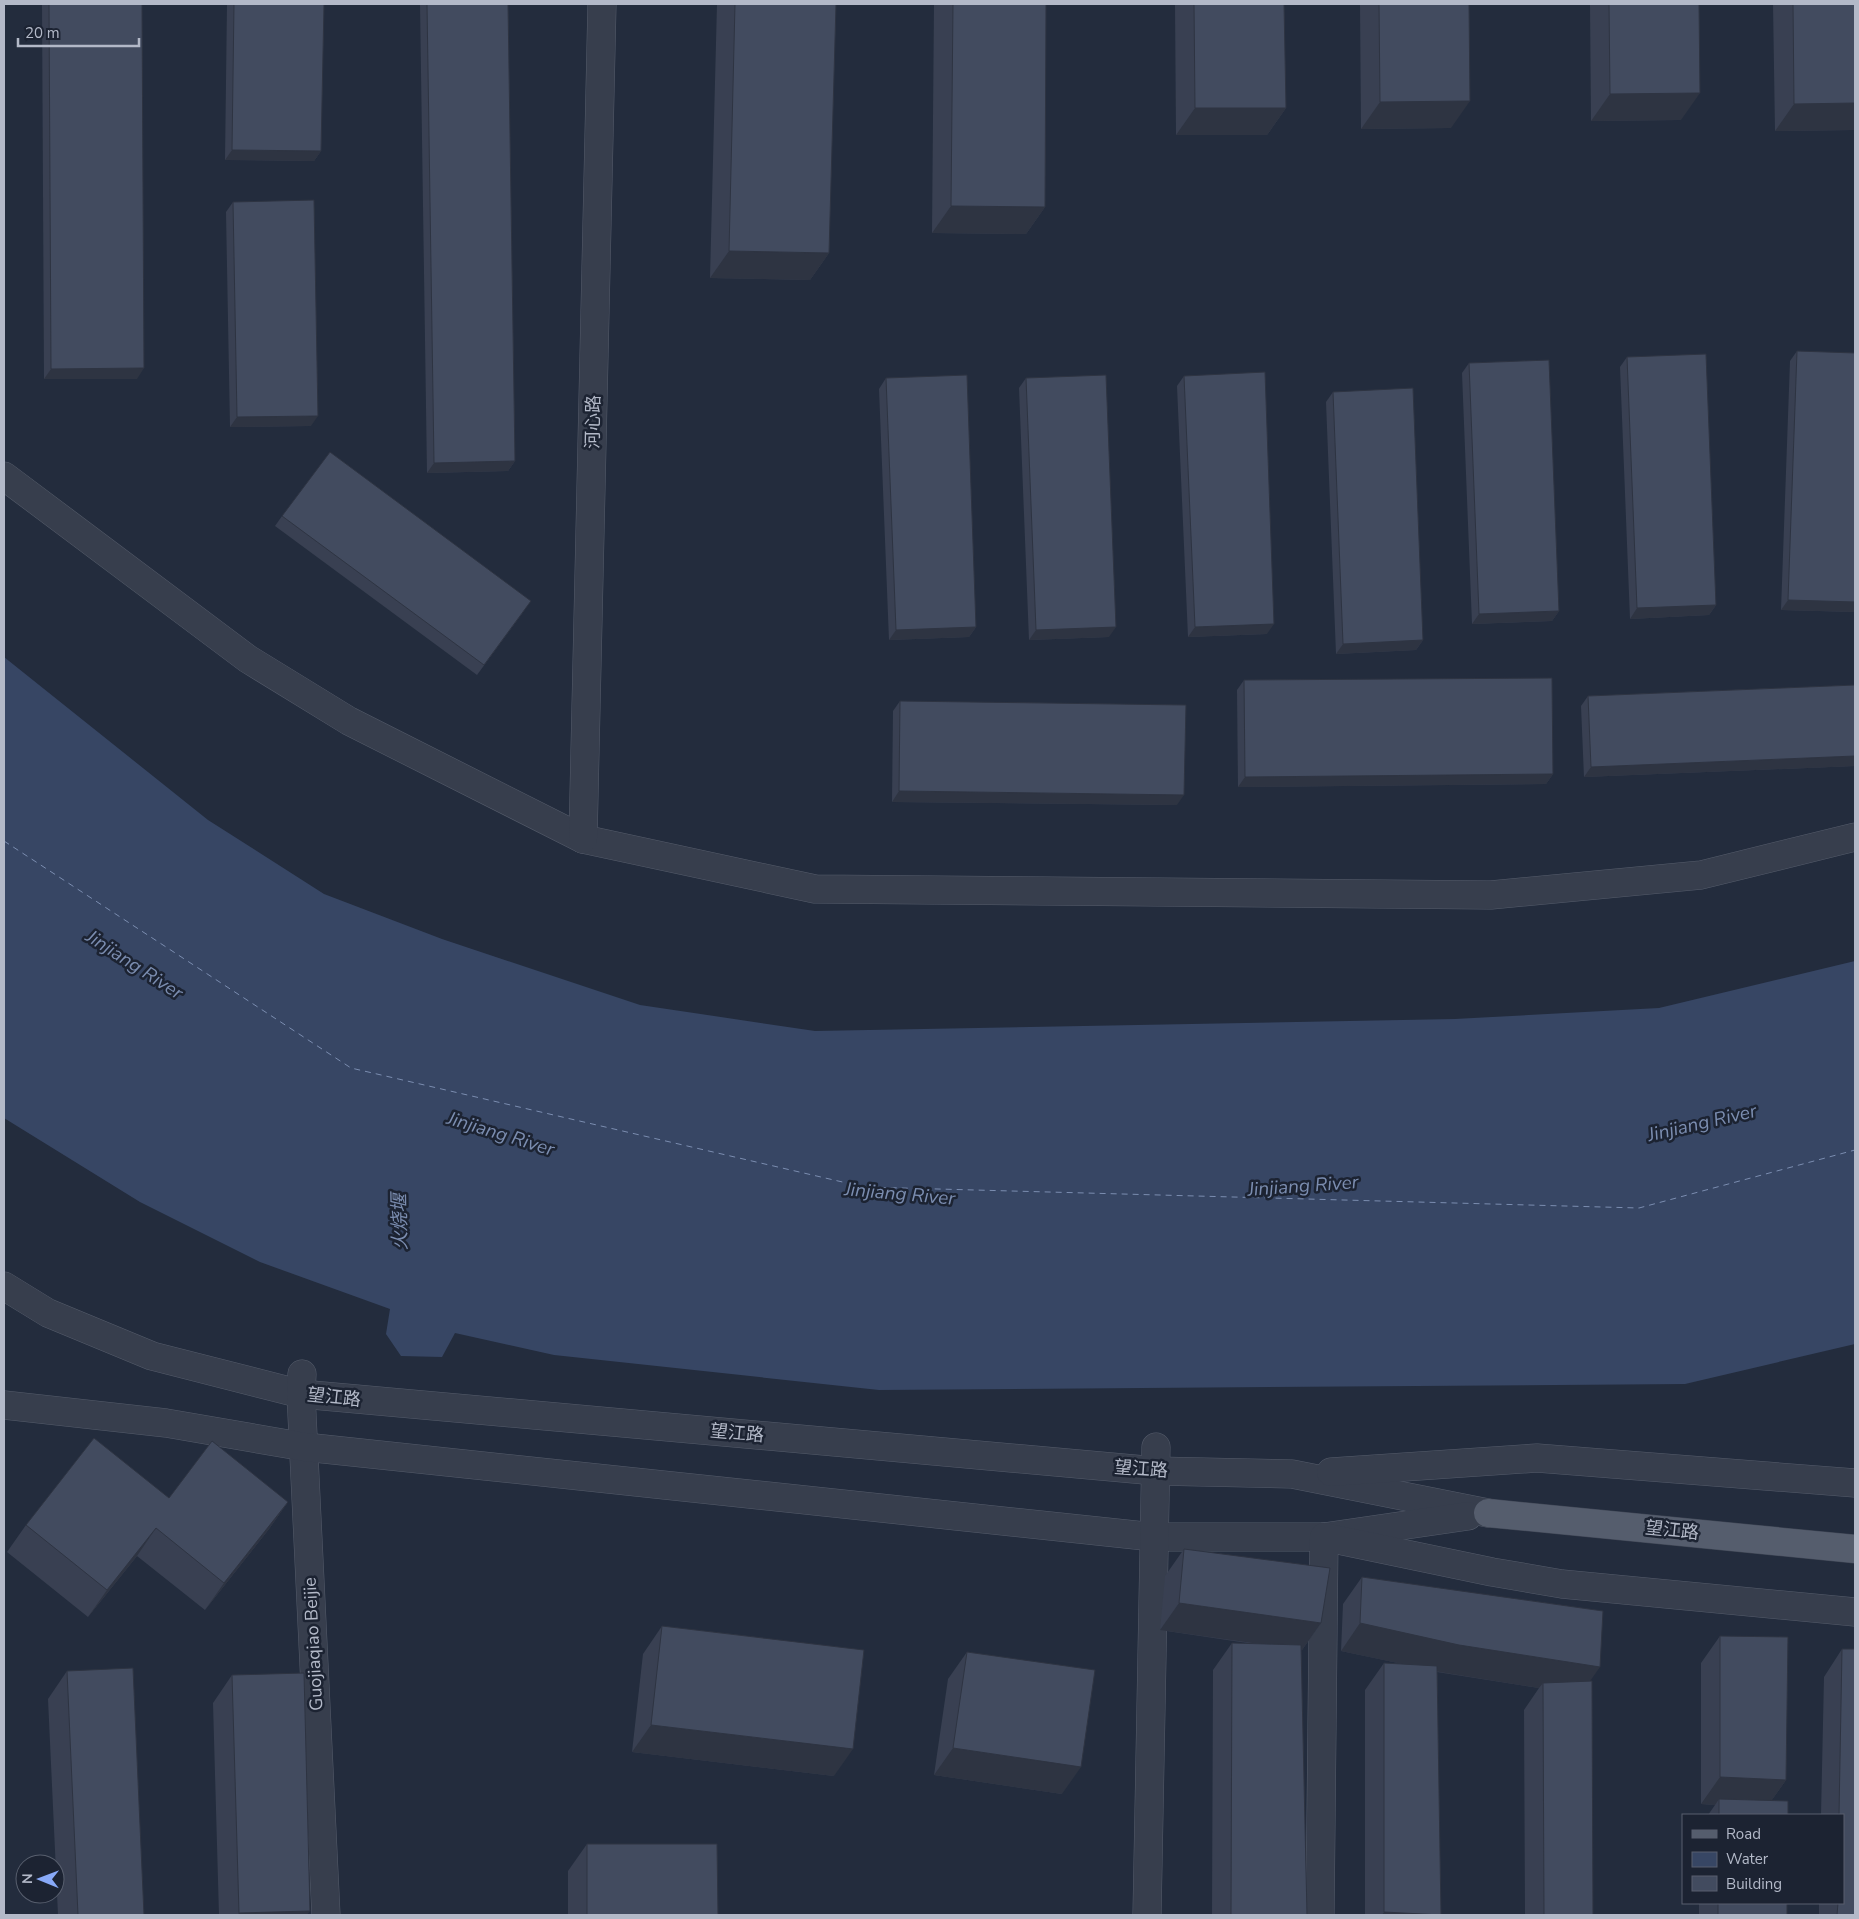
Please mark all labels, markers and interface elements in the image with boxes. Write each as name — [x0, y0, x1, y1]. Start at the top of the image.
scale bar — [18, 15, 139, 47]
text: 20 m — [25, 23, 60, 43]
street label: 河心路 — [581, 395, 605, 449]
water label: Jinjiang River — [80, 923, 189, 1007]
water label: Jinjiang River — [1644, 1098, 1760, 1148]
water label: Jinjiang River — [443, 1105, 559, 1163]
water label: Jinjiang River — [1246, 1169, 1360, 1203]
water label: Jinjiang River — [843, 1176, 957, 1212]
water label: 火烧堰 — [386, 1190, 413, 1251]
street label: 望江路 — [306, 1382, 362, 1412]
street label: 望江路 — [709, 1419, 765, 1447]
street label: 望江路 — [1113, 1455, 1169, 1483]
street label: 望江路 — [1644, 1515, 1700, 1545]
street label: Guojiaqiao Beijie — [298, 1577, 328, 1711]
legend — [1682, 1814, 1844, 1904]
text: Road — [1726, 1824, 1761, 1844]
text: Water — [1726, 1849, 1769, 1869]
north arrow — [15, 1854, 65, 1904]
text: N — [18, 1873, 37, 1884]
text: Building — [1726, 1874, 1782, 1894]

